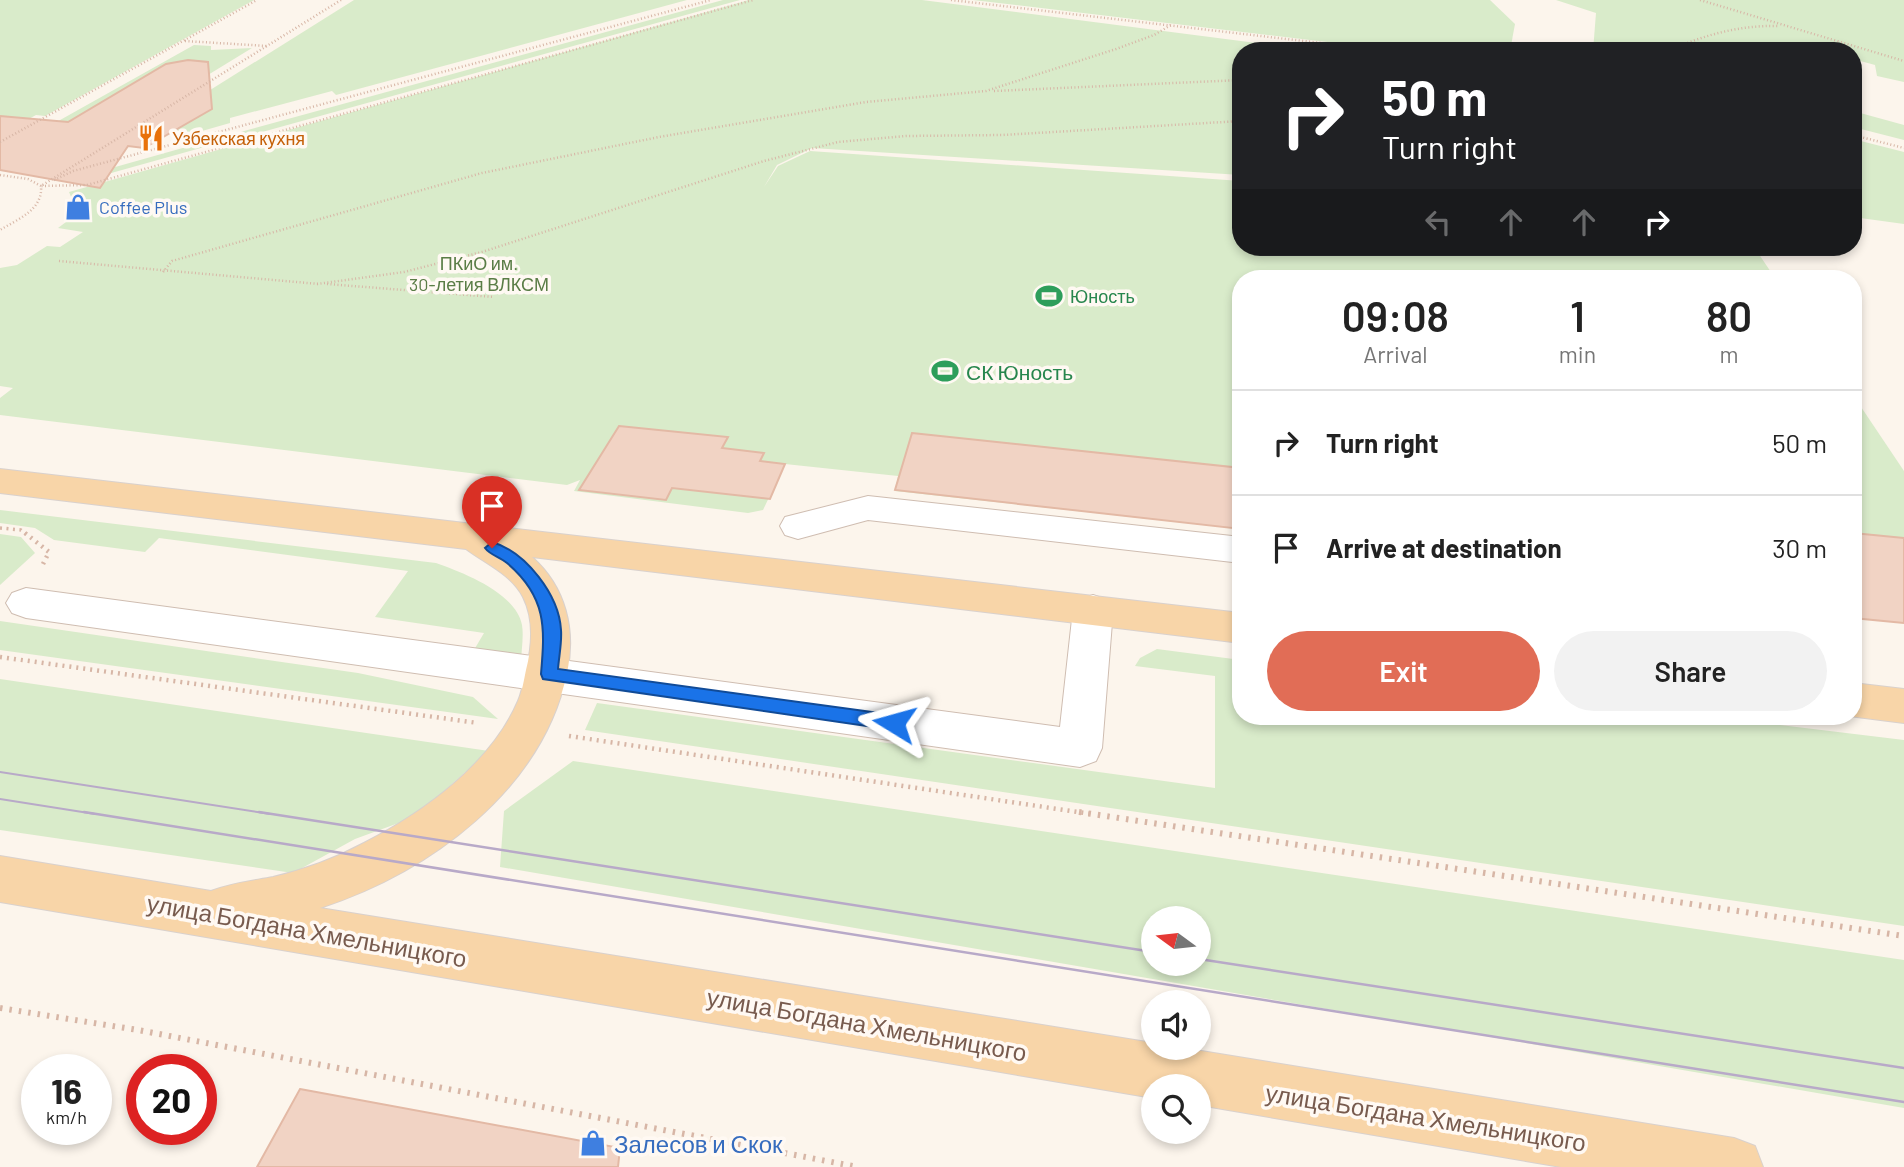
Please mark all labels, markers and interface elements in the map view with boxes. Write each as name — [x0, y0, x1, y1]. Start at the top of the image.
text: 50 m — [1382, 67, 1487, 126]
icon: right — [1267, 70, 1358, 161]
restaurant icon: Узбекская кухня — [136, 123, 166, 153]
place label: Узбекская кухня — [172, 127, 305, 149]
text: Turn right — [1382, 127, 1517, 165]
shop icon: Coffee Plus — [63, 192, 93, 222]
place label: Coffee Plus — [99, 196, 187, 218]
icon: left — [1419, 203, 1457, 241]
icon: ahead — [1492, 203, 1530, 241]
icon: ahead — [1565, 203, 1603, 241]
icon: right — [1638, 203, 1676, 241]
park label: ПКиО им. 30-летия ВЛКСМ — [409, 252, 549, 295]
sports icon: Юность — [1034, 281, 1064, 311]
place label: Юность — [1070, 285, 1135, 307]
text: 09:08 — [1342, 290, 1449, 340]
text: 1 — [1570, 290, 1585, 340]
text: 80 — [1706, 290, 1752, 340]
text: Arrival — [1363, 340, 1428, 368]
text: min — [1559, 340, 1596, 368]
text: m — [1720, 340, 1739, 368]
sports icon: СК Юность — [930, 356, 960, 386]
place label: СК Юность — [966, 359, 1073, 384]
icon: right — [1267, 424, 1305, 462]
text: Turn right — [1326, 427, 1439, 458]
text: 50 m — [1772, 427, 1827, 458]
pin — [462, 476, 522, 548]
icon: arrive — [473, 487, 511, 525]
icon: arrive — [1267, 529, 1305, 567]
text: Arrive at destination — [1326, 532, 1562, 563]
text: 30 m — [1772, 532, 1827, 563]
button: Exit — [1267, 631, 1540, 711]
button: Share — [1554, 631, 1827, 711]
position arrow — [857, 686, 931, 760]
street label: улица Богдана Хмельницкого — [145, 888, 469, 972]
north arrow — [1141, 906, 1211, 976]
map controls — [1141, 906, 1211, 1144]
street label: улица Богдана Хмельницкого — [705, 982, 1029, 1066]
button: sound — [1141, 990, 1211, 1060]
speed limit sign: 20 — [126, 1054, 217, 1145]
text: 16 — [51, 1069, 82, 1111]
button: search — [1141, 1074, 1211, 1144]
street label: улица Богдана Хмельницкого — [1264, 1077, 1588, 1157]
text: km/h — [46, 1106, 87, 1128]
shop icon: Залесов и Скок — [578, 1128, 608, 1158]
place label: Залесов и Скок — [614, 1129, 783, 1158]

